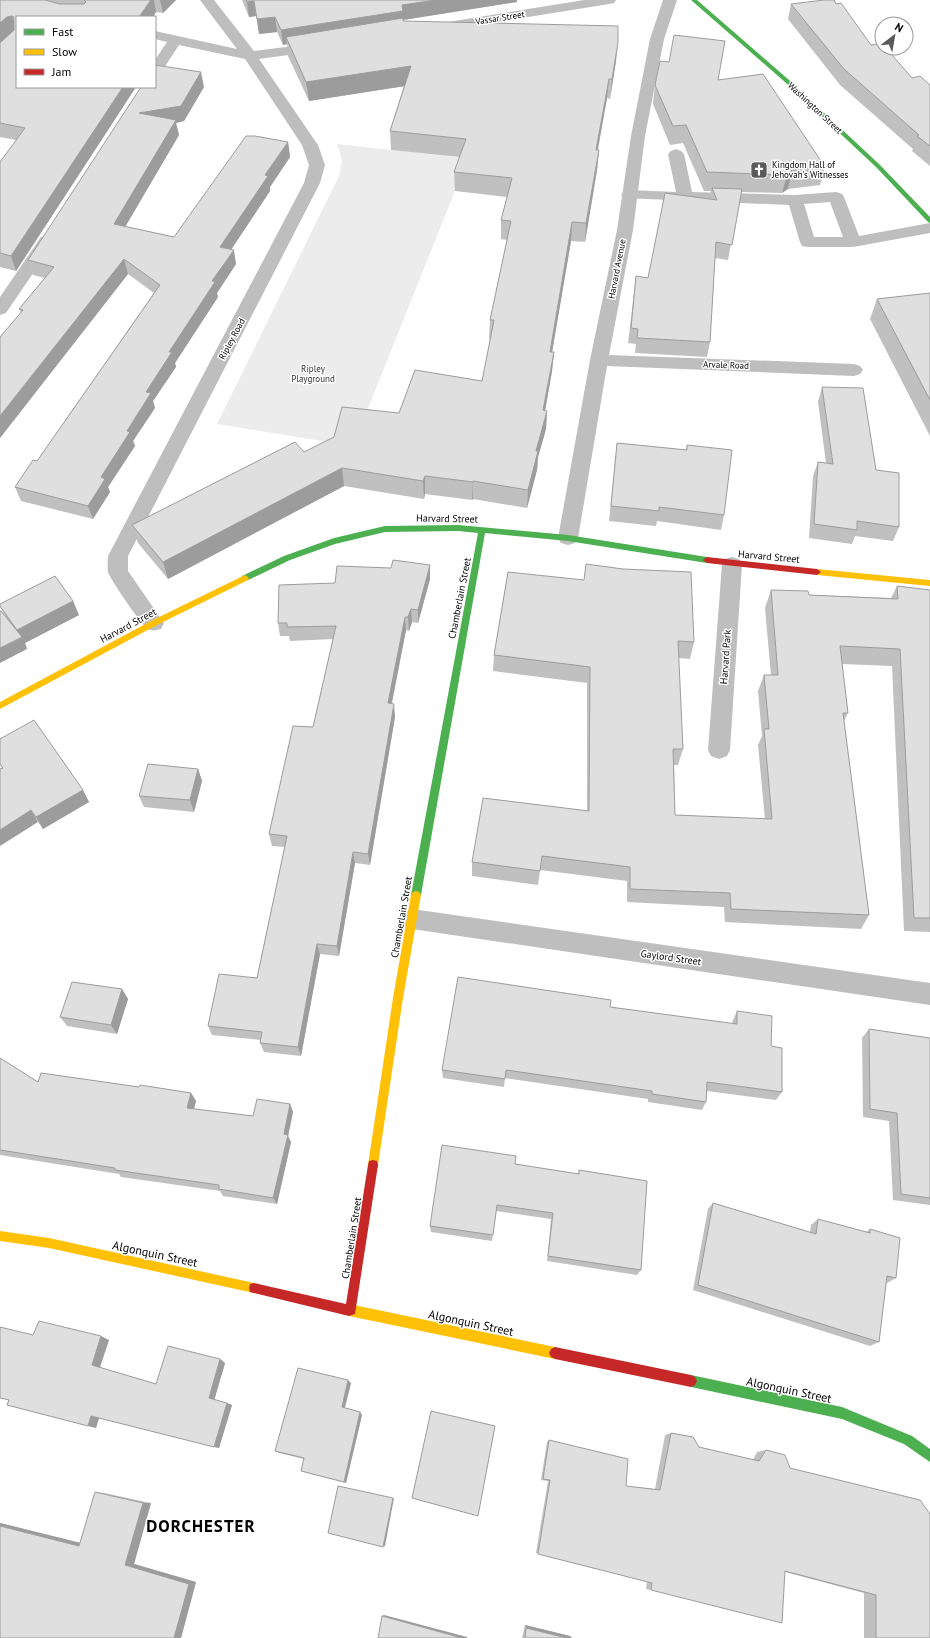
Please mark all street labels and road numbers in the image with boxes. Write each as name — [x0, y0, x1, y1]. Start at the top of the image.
street label: Vassar Street — [474, 8, 525, 27]
street label: Washington Street — [786, 80, 845, 136]
street label: Harvard Avenue — [605, 238, 628, 300]
street label: Ripley Road — [216, 316, 247, 361]
street label: Arvale Road — [703, 358, 749, 371]
street label: Harvard Street — [416, 511, 479, 526]
street label: Harvard Street — [738, 547, 801, 566]
street label: Chamberlain Street — [445, 556, 474, 640]
street label: Harvard Street — [98, 605, 159, 646]
street label: Harvard Park — [717, 629, 734, 685]
street label: Chamberlain Street — [388, 875, 415, 959]
street label: Gaylord Street — [640, 947, 703, 968]
street label: Chamberlain Street — [339, 1196, 364, 1280]
street label: Algonquin Street — [111, 1237, 199, 1270]
street label: Algonquin Street — [427, 1306, 515, 1339]
street label: Algonquin Street — [745, 1373, 833, 1406]

